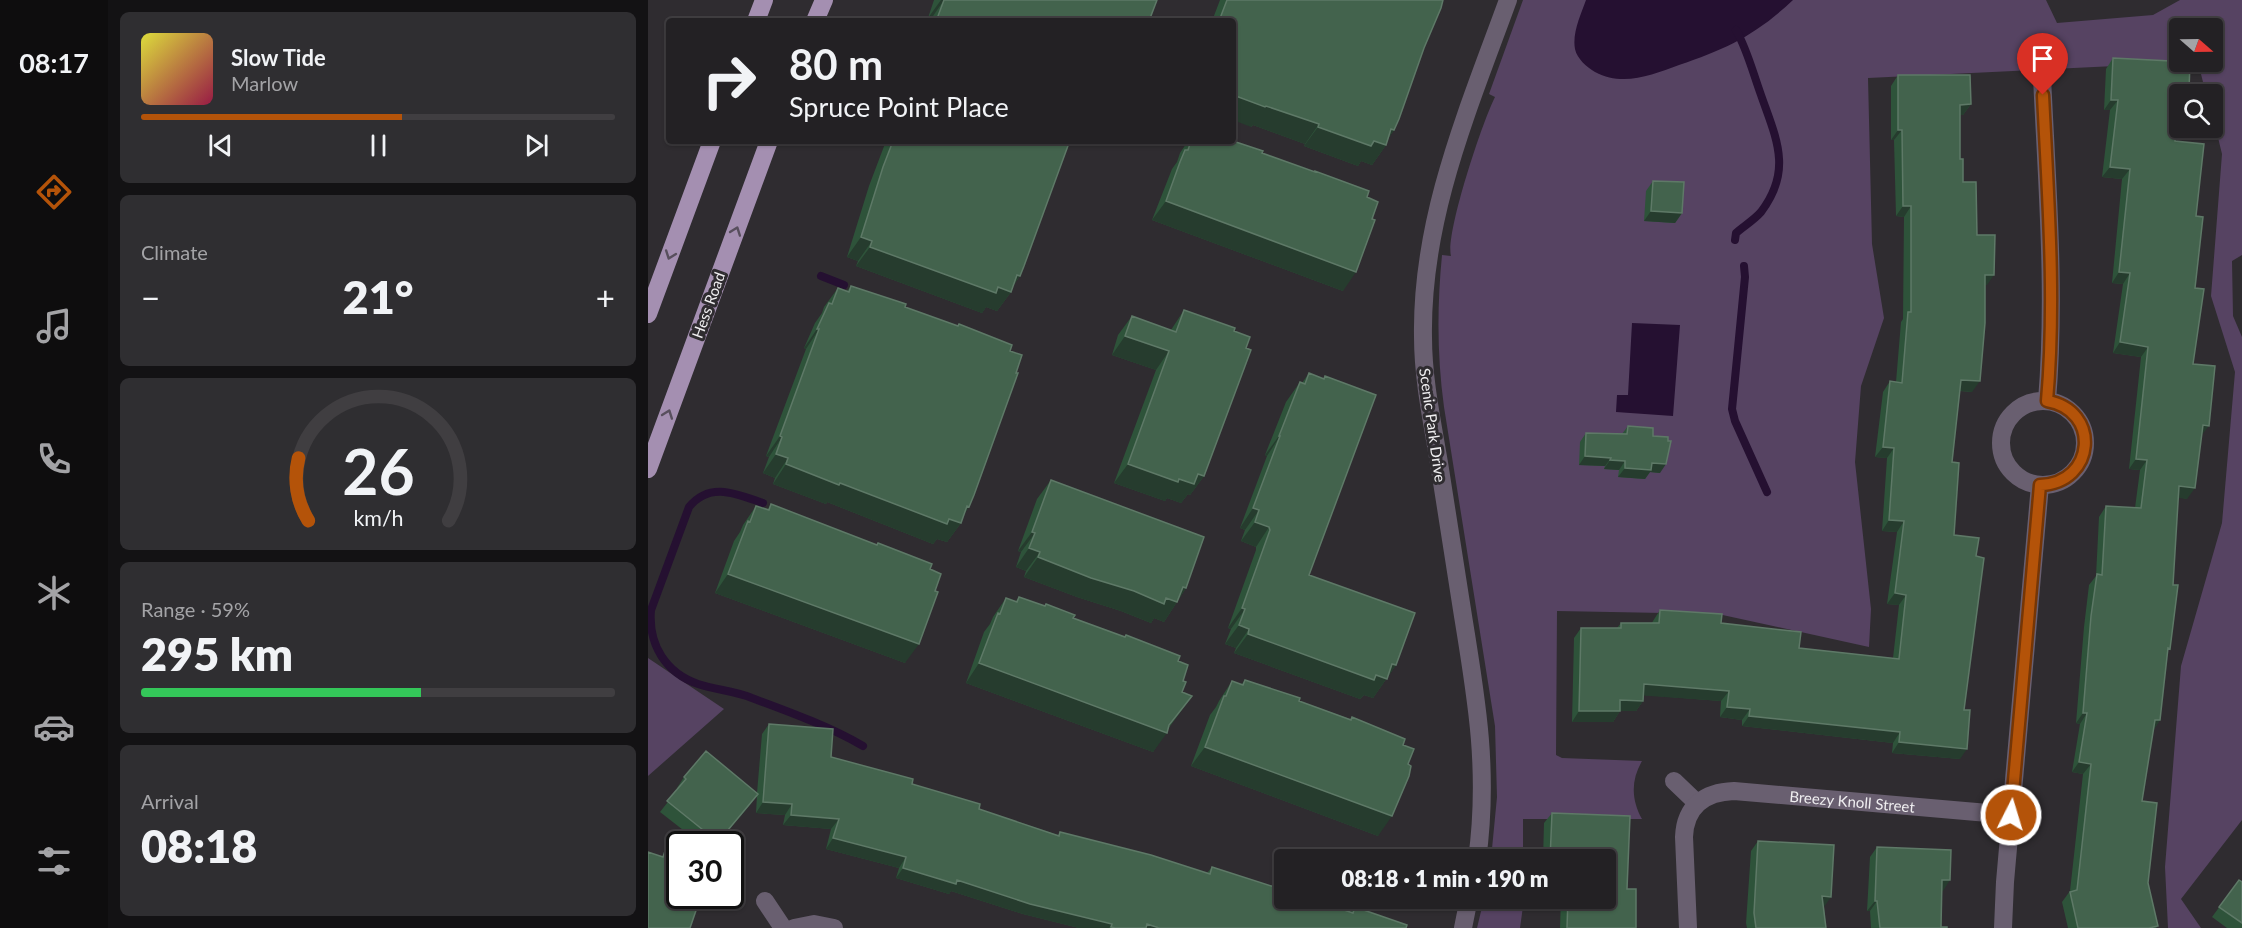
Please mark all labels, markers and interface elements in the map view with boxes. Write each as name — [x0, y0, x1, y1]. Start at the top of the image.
north arrow — [2169, 18, 2223, 72]
map controls — [2169, 18, 2223, 138]
pin — [2017, 33, 2068, 95]
text: 80 m — [789, 39, 883, 89]
icon: right — [690, 42, 768, 120]
icon: arrive — [2026, 42, 2059, 75]
text: Slow Tide — [231, 44, 326, 71]
text: 08:17 — [19, 46, 89, 79]
text: Marlow — [231, 71, 298, 95]
button: search — [2169, 84, 2223, 138]
text: Spruce Point Place — [789, 90, 1009, 123]
icon: previous — [204, 129, 237, 162]
icon: pause — [362, 129, 395, 162]
icon: next — [520, 129, 553, 162]
icon: directions — [33, 171, 75, 213]
one-way arrow — [728, 226, 741, 237]
text: Climate — [141, 240, 208, 264]
one-way arrow — [664, 249, 677, 260]
street label: Hess Road — [688, 269, 728, 341]
text: 21° — [343, 270, 413, 324]
text: − — [141, 277, 160, 317]
text: + — [596, 277, 615, 317]
icon: music — [33, 305, 75, 347]
street label: Scenic Park Drive — [1416, 367, 1450, 483]
one-way arrow — [661, 409, 674, 420]
text: 26 — [342, 433, 414, 508]
icon: phone — [33, 438, 75, 480]
text: km/h — [353, 505, 403, 531]
icon: climate — [33, 572, 75, 614]
text: Range · 59% — [141, 597, 250, 621]
text: 295 km — [141, 627, 293, 681]
icon: car — [33, 706, 75, 748]
position arrow — [1979, 783, 2043, 847]
street label: Breezy Knoll Street — [1789, 787, 1916, 816]
text: Arrival — [141, 789, 199, 813]
text: 08:18 — [141, 819, 257, 873]
speed limit sign: 30 — [666, 831, 744, 909]
icon: filters — [33, 840, 75, 882]
text: 08:18 · 1 min · 190 m — [1342, 865, 1548, 892]

